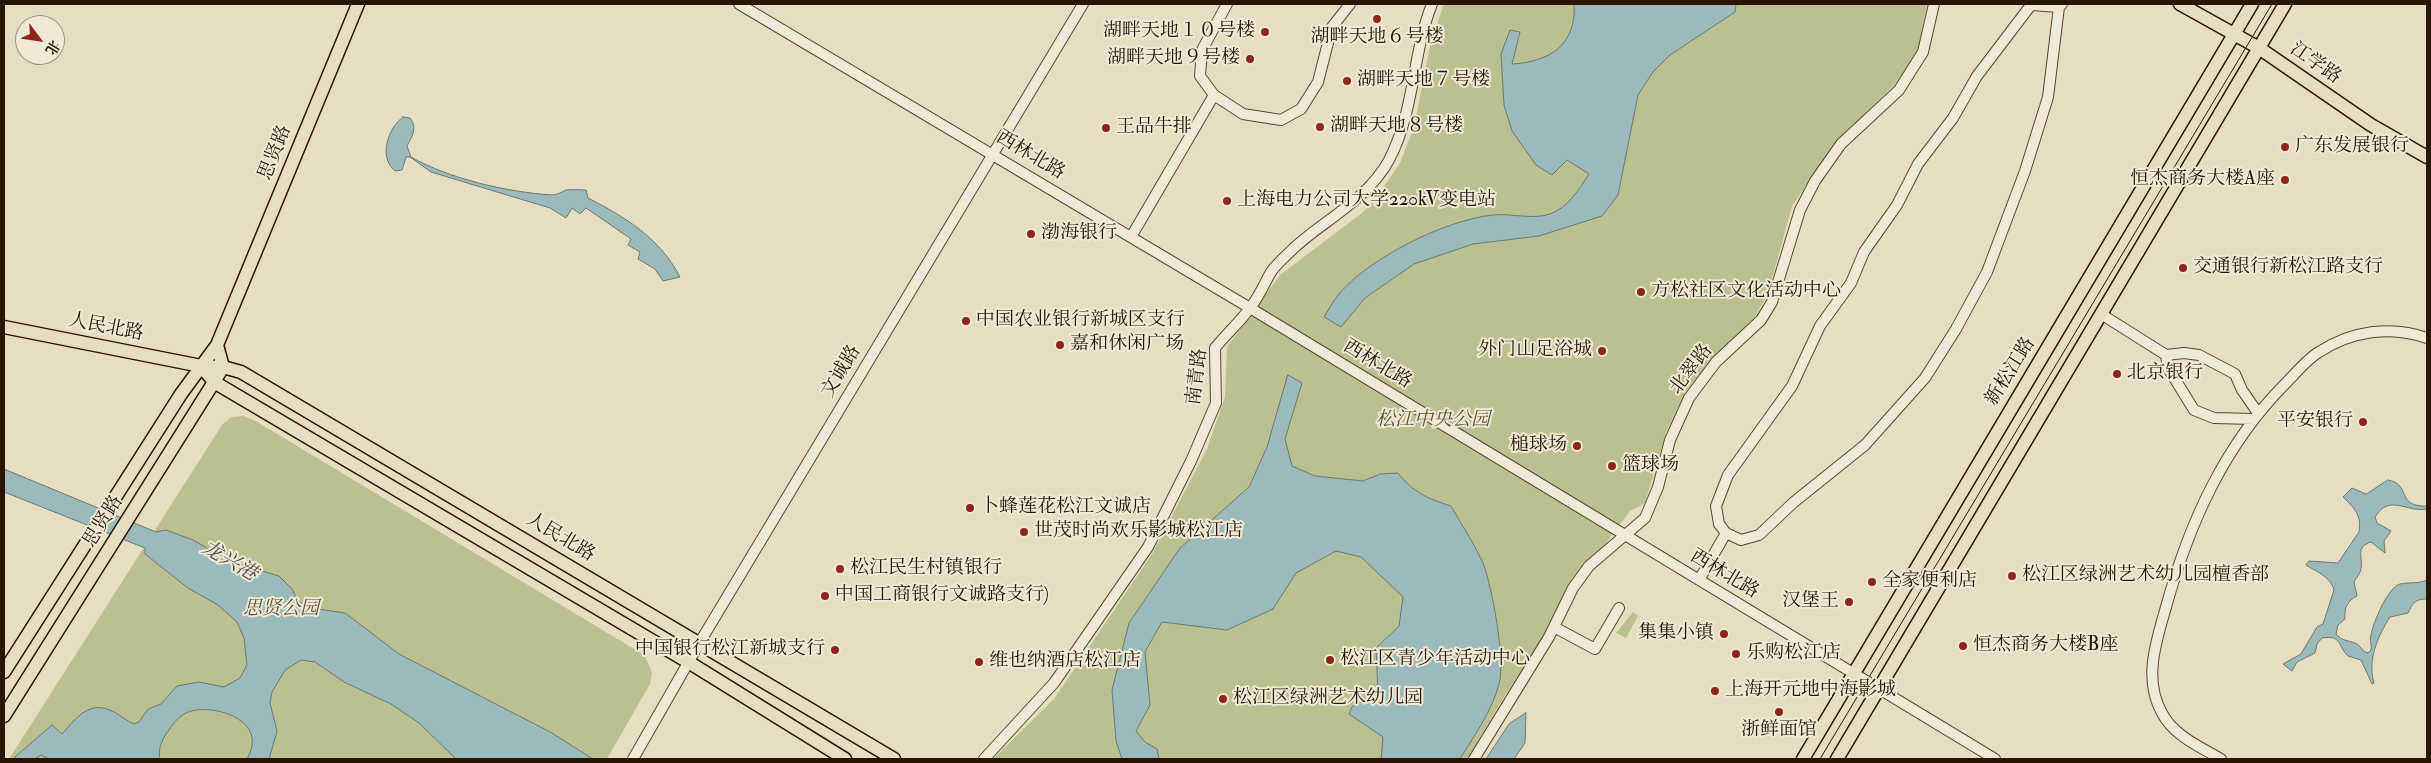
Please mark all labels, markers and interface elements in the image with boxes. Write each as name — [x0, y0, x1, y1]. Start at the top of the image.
marker: 湖畔天地６号楼 — [1371, 13, 1383, 25]
north arrow — [15, 15, 65, 65]
place label: 湖畔天地１０号楼 — [1103, 21, 1255, 43]
marker: 湖畔天地１０号楼 — [1259, 26, 1271, 38]
place label: 湖畔天地６号楼 — [1311, 27, 1443, 49]
text: 北 — [42, 37, 63, 58]
street label: 江学路 — [2285, 38, 2345, 90]
place label: 湖畔天地９号楼 — [1107, 48, 1240, 70]
marker: 湖畔天地９号楼 — [1244, 53, 1256, 65]
place label: 湖畔天地７号楼 — [1357, 70, 1490, 92]
marker: 湖畔天地７号楼 — [1341, 75, 1353, 87]
place label: 湖畔天地８号楼 — [1330, 116, 1463, 138]
place label: 王品牛排 — [1116, 117, 1192, 139]
marker: 湖畔天地８号楼 — [1314, 121, 1326, 133]
street label: 思贤路 — [255, 122, 297, 184]
marker: 王品牛排 — [1100, 122, 1112, 134]
street label: 西林北路 — [992, 127, 1068, 185]
place label: 广东发展银行 — [2295, 136, 2409, 158]
marker: 广东发展银行 — [2279, 141, 2291, 153]
place label: 恒杰商务大楼A座 — [2130, 169, 2275, 191]
marker: 恒杰商务大楼A座 — [2279, 174, 2291, 186]
place label: 上海电力公司大学220kV变电站 — [1237, 190, 1496, 212]
marker: 上海电力公司大学220kV变电站 — [1221, 195, 1233, 207]
place label: 渤海银行 — [1041, 223, 1117, 245]
marker: 渤海银行 — [1025, 228, 1037, 240]
place label: 交通银行新松江路支行 — [2193, 257, 2383, 279]
marker: 交通银行新松江路支行 — [2177, 262, 2189, 274]
place label: 方松社区文化活动中心 — [1651, 281, 1841, 303]
marker: 方松社区文化活动中心 — [1635, 286, 1647, 298]
street label: 人民北路 — [67, 310, 145, 346]
place label: 中国农业银行新城区支行 — [976, 310, 1185, 332]
marker: 中国农业银行新城区支行 — [960, 315, 972, 327]
place label: 嘉和休闲广场 — [1070, 334, 1184, 356]
street label: 新松江路 — [1981, 334, 2041, 410]
street label: 西林北路 — [1339, 336, 1415, 394]
marker: 嘉和休闲广场 — [1054, 339, 1066, 351]
place label: 外门山足浴城 — [1478, 340, 1592, 362]
street label: 北翠路 — [1666, 340, 1718, 400]
street label: 文诚路 — [818, 342, 866, 402]
marker: 外门山足浴城 — [1596, 345, 1608, 357]
street label: 南青路 — [1183, 347, 1213, 407]
place label: 北京银行 — [2127, 363, 2203, 385]
marker: 北京银行 — [2111, 368, 2123, 380]
park label: 松江中央公园 — [1376, 410, 1490, 432]
place label: 平安银行 — [2277, 411, 2353, 433]
marker: 平安银行 — [2357, 416, 2369, 428]
place label: 槌球场 — [1510, 435, 1567, 457]
marker: 槌球场 — [1571, 440, 1583, 452]
place label: 篮球场 — [1622, 455, 1679, 477]
marker: 篮球场 — [1606, 460, 1618, 472]
street label: 思贤路 — [79, 492, 129, 552]
place label: 卜蜂莲花松江文诚店 — [980, 497, 1151, 519]
marker: 卜蜂莲花松江文诚店 — [964, 502, 976, 514]
street label: 人民北路 — [522, 509, 598, 567]
place label: 世茂时尚欢乐影城松江店 — [1034, 521, 1243, 543]
marker: 世茂时尚欢乐影城松江店 — [1018, 526, 1030, 538]
water label: 龙兴港 — [197, 537, 261, 587]
street label: 西林北路 — [1686, 546, 1762, 604]
place label: 松江民生村镇银行 — [850, 558, 1002, 580]
marker: 松江民生村镇银行 — [834, 563, 846, 575]
place label: 松江区绿洲艺术幼儿园檀香部 — [2022, 565, 2269, 587]
marker: 松江区绿洲艺术幼儿园檀香部 — [2006, 570, 2018, 582]
place label: 全家便利店 — [1882, 571, 1977, 593]
marker: 全家便利店 — [1866, 576, 1878, 588]
place label: 中国工商银行文诚路支行) — [835, 585, 1049, 607]
marker: 中国工商银行文诚路支行) — [819, 590, 831, 602]
place label: 汉堡王 — [1782, 591, 1839, 613]
marker: 汉堡王 — [1843, 596, 1855, 608]
park label: 思贤公园 — [243, 599, 319, 621]
place label: 集集小镇 — [1638, 623, 1714, 645]
marker: 集集小镇 — [1718, 628, 1730, 640]
place label: 恒杰商务大楼B座 — [1973, 635, 2118, 657]
place label: 中国银行松江新城支行 — [635, 639, 825, 661]
marker: 恒杰商务大楼B座 — [1957, 640, 1969, 652]
place label: 乐购松江店 — [1746, 643, 1841, 665]
marker: 中国银行松江新城支行 — [829, 644, 841, 656]
marker: 乐购松江店 — [1730, 648, 1742, 660]
place label: 松江区青少年活动中心 — [1340, 649, 1530, 671]
place label: 维也纳酒店松江店 — [989, 651, 1141, 673]
marker: 松江区青少年活动中心 — [1324, 654, 1336, 666]
marker: 维也纳酒店松江店 — [973, 656, 985, 668]
place label: 上海开元地中海影城 — [1725, 680, 1896, 702]
marker: 上海开元地中海影城 — [1709, 685, 1721, 697]
place label: 松江区绿洲艺术幼儿园 — [1233, 688, 1423, 710]
marker: 松江区绿洲艺术幼儿园 — [1217, 693, 1229, 705]
marker: 浙鲜面馆 — [1773, 706, 1785, 718]
place label: 浙鲜面馆 — [1741, 720, 1817, 742]

